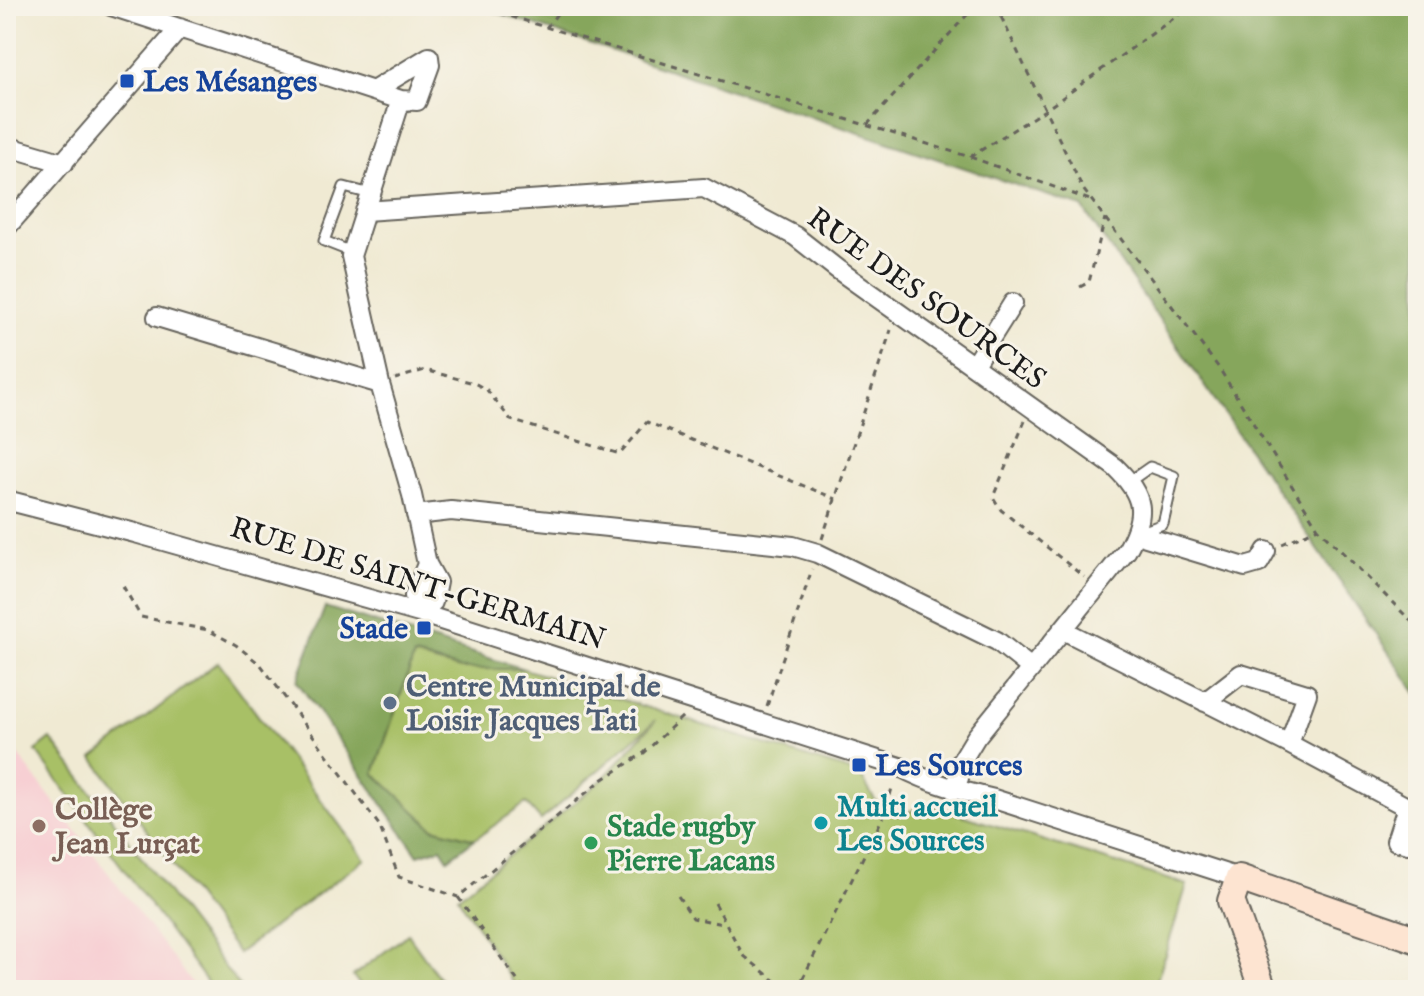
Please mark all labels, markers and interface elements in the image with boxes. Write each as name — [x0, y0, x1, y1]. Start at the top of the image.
place label: Les Mésanges — [143, 64, 317, 102]
marker: Les Mésanges — [118, 72, 136, 90]
street label: RUE DES SOURCES — [799, 200, 1053, 399]
street label: RUE DE SAINT-GERMAIN — [225, 510, 610, 660]
place label: Stade — [340, 611, 408, 649]
marker: Stade — [415, 619, 433, 637]
place label: Centre Municipal de Loisir Jacques Tati — [406, 669, 661, 741]
marker: Centre Municipal de Loisir Jacques Tati — [381, 694, 399, 712]
place label: Les Sources — [875, 748, 1023, 786]
marker: Les Sources — [850, 756, 868, 774]
place label: Multi accueil Les Sources — [837, 789, 999, 861]
place label: Collège Jean Lurçat — [51, 792, 201, 864]
place label: Stade rugby Pierre Lacans — [607, 809, 775, 881]
marker: Multi accueil Les Sources — [812, 814, 830, 832]
marker: Collège Jean Lurçat — [30, 817, 48, 835]
marker: Stade rugby Pierre Lacans — [582, 834, 600, 852]

